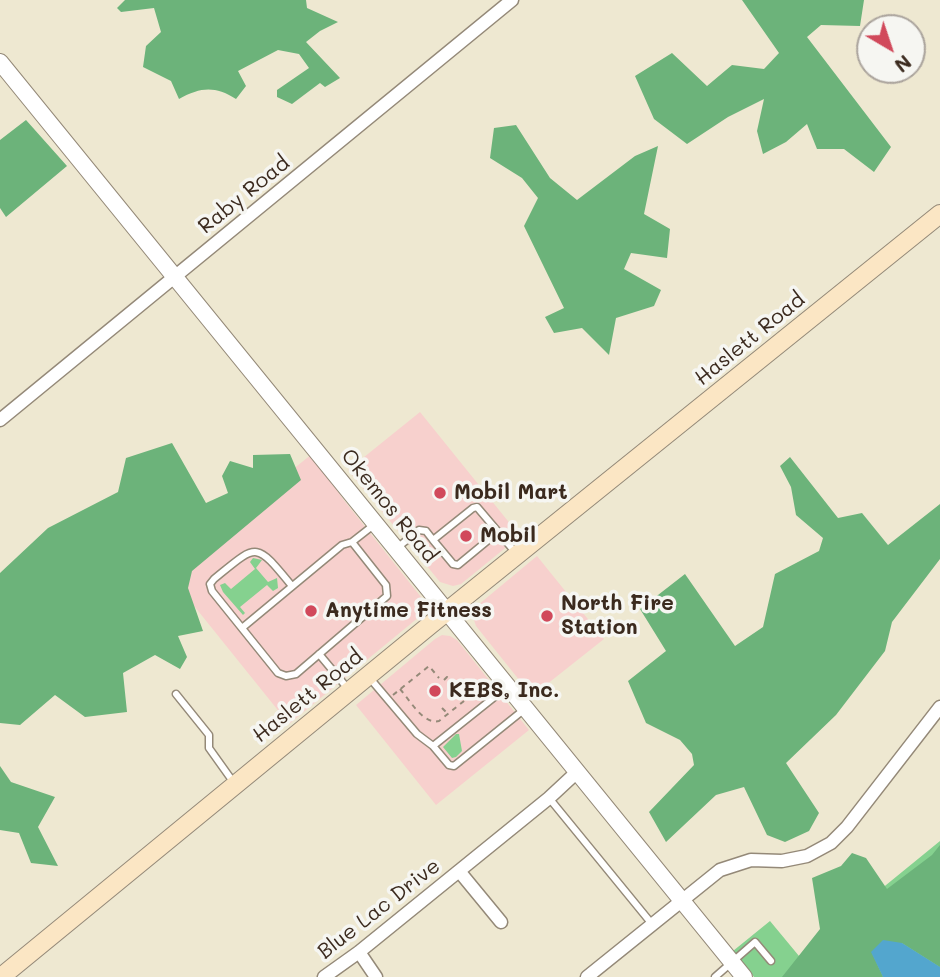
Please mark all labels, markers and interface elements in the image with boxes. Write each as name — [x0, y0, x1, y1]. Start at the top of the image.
north arrow — [856, 14, 926, 84]
text: N — [890, 50, 917, 78]
street label: Raby Road — [193, 151, 295, 239]
street label: Haslett Road — [690, 287, 810, 391]
street label: Okemos Road — [335, 444, 443, 568]
place label: Mobil Mart — [454, 480, 568, 506]
marker: Mobil Mart — [432, 485, 448, 501]
place label: Mobil — [480, 523, 536, 549]
marker: Mobil — [458, 528, 474, 544]
place label: North Fire Station — [561, 591, 674, 641]
place label: Anytime Fitness — [325, 598, 492, 624]
marker: Anytime Fitness — [303, 603, 319, 619]
marker: North Fire Station — [539, 608, 555, 624]
street label: Haslett Road — [248, 644, 368, 748]
place label: KEBS, Inc. — [449, 678, 559, 704]
marker: KEBS, Inc. — [427, 683, 443, 699]
street label: Blue Lac Drive — [313, 853, 445, 965]

